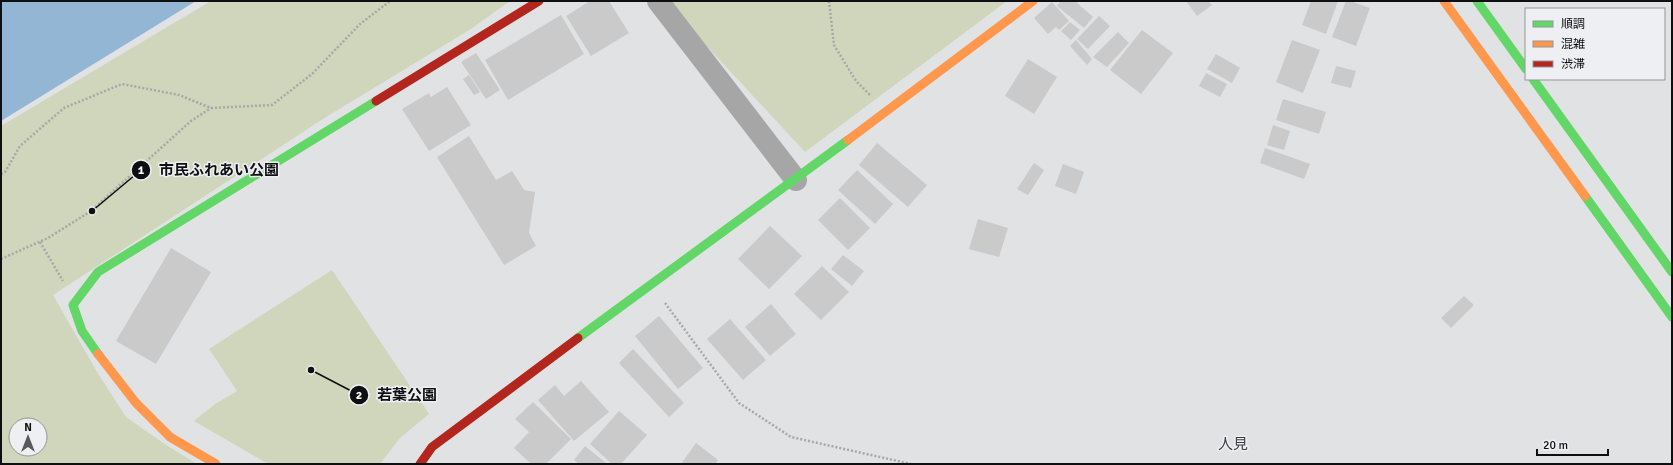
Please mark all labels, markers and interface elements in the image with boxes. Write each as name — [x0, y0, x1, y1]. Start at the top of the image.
legend — [1525, 8, 1665, 80]
text: 順調 — [1561, 17, 1585, 32]
text: 混雑 — [1561, 37, 1585, 52]
text: 渋滞 — [1561, 57, 1585, 72]
callout: 市民ふれあい公園 — [131, 156, 287, 183]
text: 市民ふれあい公園 — [159, 161, 279, 179]
text: 1 — [138, 163, 145, 178]
callout: 若葉公園 — [349, 382, 445, 409]
text: 若葉公園 — [377, 386, 437, 404]
text: 2 — [356, 388, 362, 403]
north arrow — [8, 417, 48, 457]
text: N — [24, 421, 32, 434]
scale bar — [1537, 431, 1608, 457]
district label: 人見 — [1218, 435, 1248, 453]
text: 20 m — [1543, 438, 1568, 453]

